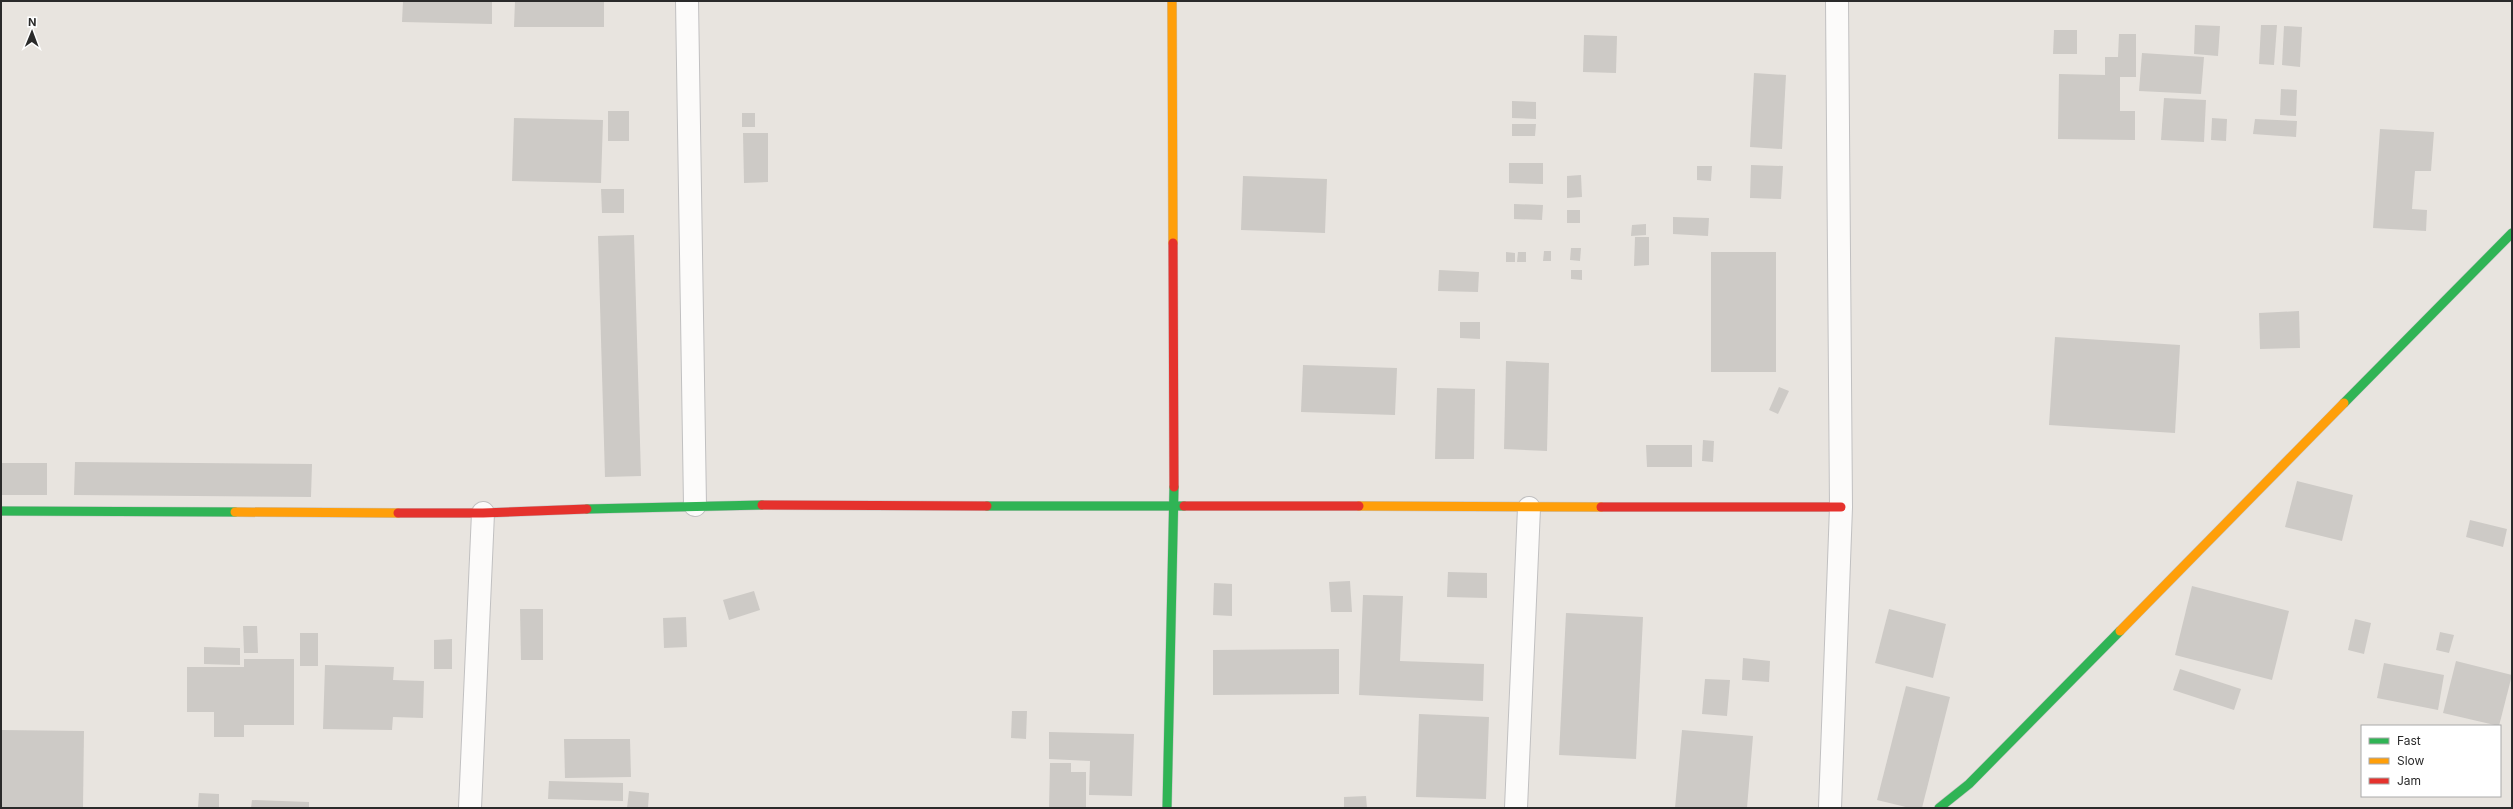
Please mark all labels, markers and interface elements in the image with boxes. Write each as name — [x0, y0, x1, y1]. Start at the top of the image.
north arrow — [12, 12, 52, 52]
text: N — [28, 15, 36, 29]
legend — [2361, 725, 2501, 797]
text: Fast — [2397, 733, 2421, 748]
text: Slow — [2397, 753, 2425, 768]
text: Jam — [2397, 773, 2421, 788]

